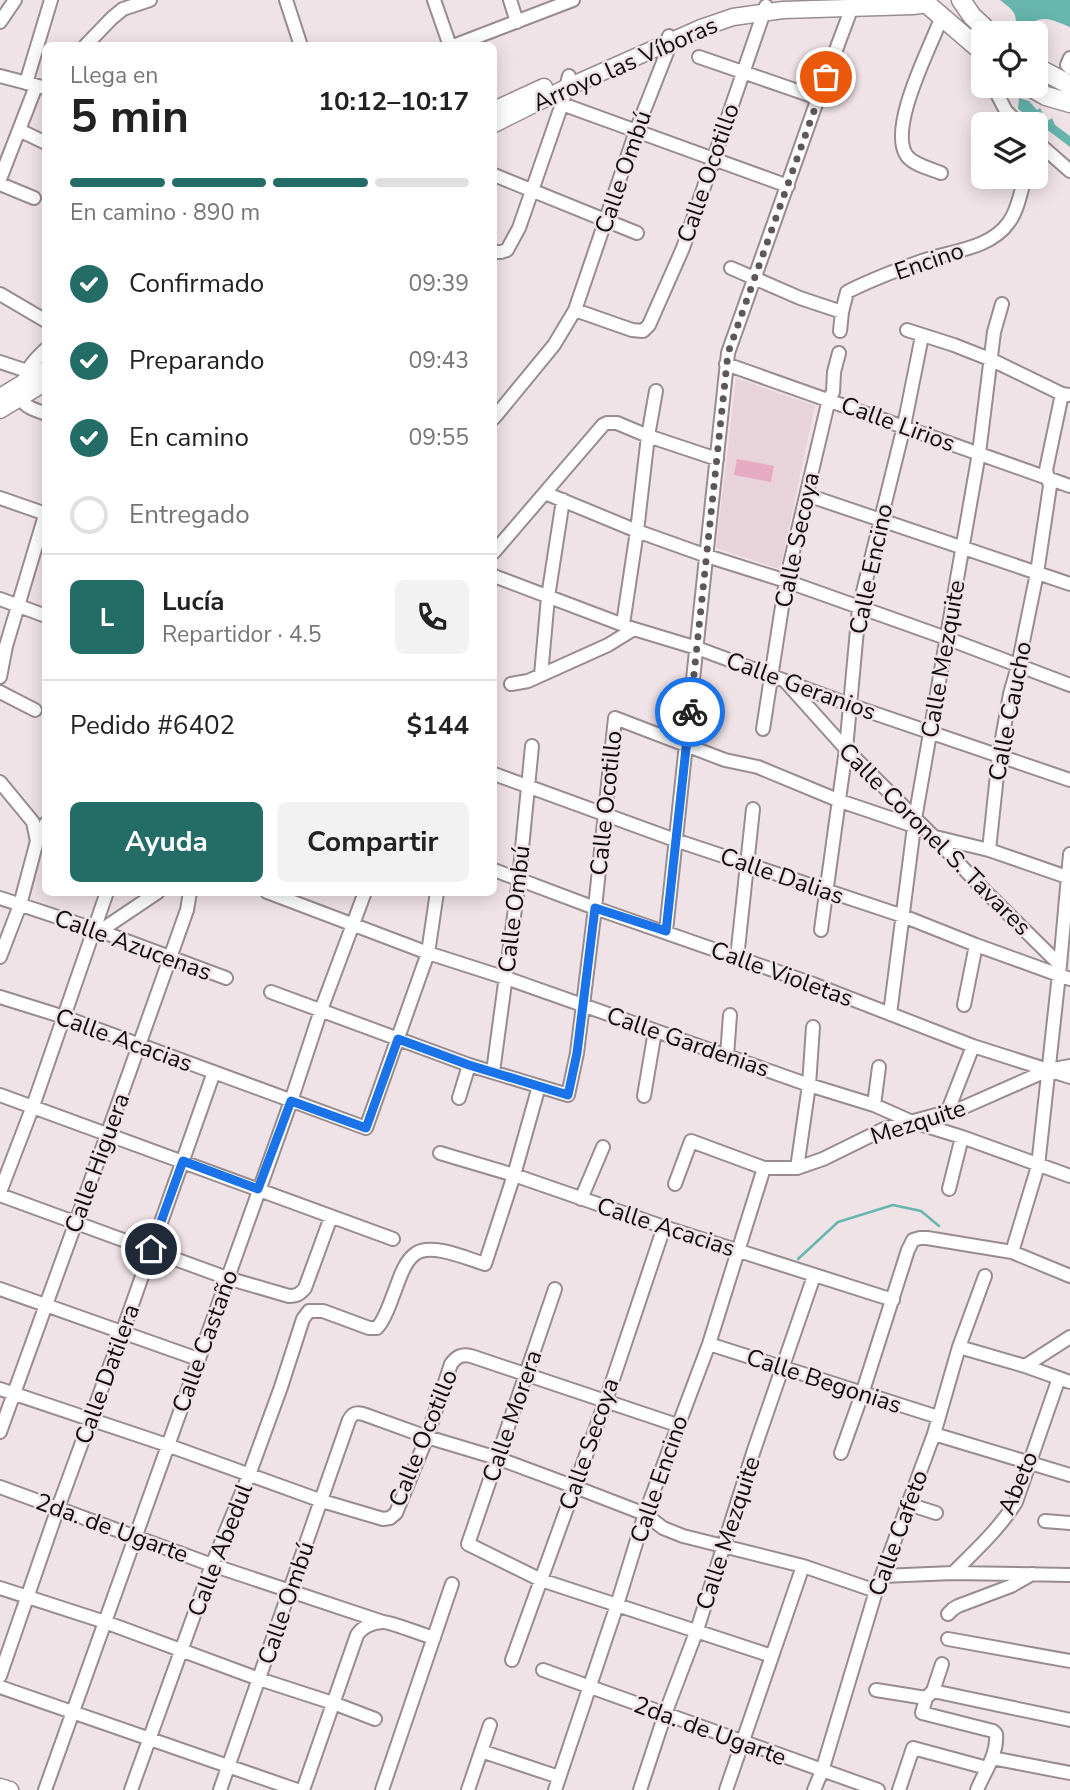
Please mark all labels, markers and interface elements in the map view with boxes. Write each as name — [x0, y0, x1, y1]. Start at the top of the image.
street label: Arroyo las Víboras — [527, 9, 723, 119]
map controls — [971, 21, 1048, 189]
button: locate — [971, 21, 1048, 98]
pin — [796, 47, 856, 107]
icon: bag — [807, 58, 845, 96]
text: Llega en — [70, 60, 158, 91]
text: 10:12–10:17 — [318, 84, 469, 119]
text: 5 min — [70, 85, 189, 148]
street label: Calle Ocotillo — [669, 99, 747, 247]
street label: Calle Ombú — [587, 106, 659, 238]
button: layers — [971, 112, 1048, 189]
text: En camino · 890 m — [70, 197, 260, 228]
street label: Encino — [890, 234, 968, 288]
icon: check — [70, 265, 108, 303]
text: Confirmado — [129, 266, 264, 301]
text: 09:39 — [409, 268, 469, 299]
icon: check — [70, 342, 108, 380]
text: Preparando — [129, 343, 264, 378]
text: 09:43 — [409, 345, 469, 376]
street label: Calle Lirios — [837, 389, 959, 459]
icon: check — [70, 419, 108, 457]
text: En camino — [129, 420, 249, 455]
text: 09:55 — [409, 422, 469, 453]
street label: Calle Secoya — [767, 469, 827, 611]
text: Entregado — [129, 497, 250, 532]
street label: Calle Encino — [842, 501, 900, 637]
street label: Calle Mezquite — [913, 578, 973, 740]
button: phone — [395, 580, 469, 654]
text: Lucía — [162, 584, 225, 619]
text: L — [100, 600, 114, 635]
text: Repartidor · 4.5 — [162, 619, 322, 650]
street label: Calle Caucho — [981, 638, 1039, 784]
street label: Calle Geranios — [722, 644, 880, 728]
courier — [655, 677, 725, 747]
icon: bike — [671, 693, 709, 731]
text: Pedido #6402 — [70, 708, 235, 743]
text: $144 — [407, 708, 469, 743]
street label: Calle Ocotillo — [582, 729, 630, 877]
street label: Calle Coronel S. Tavares — [832, 736, 1038, 942]
button: Ayuda — [70, 802, 263, 882]
button: Compartir — [277, 802, 469, 882]
street label: Calle Dalias — [716, 840, 848, 912]
street label: Calle Ombú — [490, 844, 538, 974]
street label: Calle Azucenas — [50, 902, 216, 988]
street label: Calle Violetas — [706, 933, 858, 1015]
street label: Calle Gardenias — [602, 999, 774, 1085]
street label: Calle Acacias — [51, 1000, 197, 1080]
street label: Calle Higuera — [57, 1089, 137, 1237]
street label: Mezquite — [866, 1092, 970, 1152]
street label: Calle Acacias — [593, 1190, 739, 1264]
pin — [121, 1219, 181, 1279]
icon: home — [132, 1230, 170, 1268]
street label: Calle Castaño — [164, 1265, 246, 1417]
street label: Calle Datilera — [67, 1299, 147, 1449]
street label: Calle Begonias — [742, 1341, 906, 1421]
street label: Calle Morera — [474, 1346, 550, 1486]
street label: Calle Ocotillo — [381, 1365, 465, 1511]
street label: Calle Secoya — [551, 1374, 627, 1514]
street label: Calle Encino — [622, 1411, 696, 1547]
street label: Abeto — [990, 1446, 1046, 1520]
street label: Calle Mezquite — [688, 1452, 768, 1614]
street label: Calle Cafeto — [860, 1465, 936, 1601]
street label: Calle Abedul — [180, 1479, 260, 1621]
street label: 2da. de Ugarte — [31, 1486, 193, 1570]
street label: Calle Ombú — [250, 1537, 322, 1669]
street label: 2da. de Ugarte — [629, 1689, 791, 1773]

